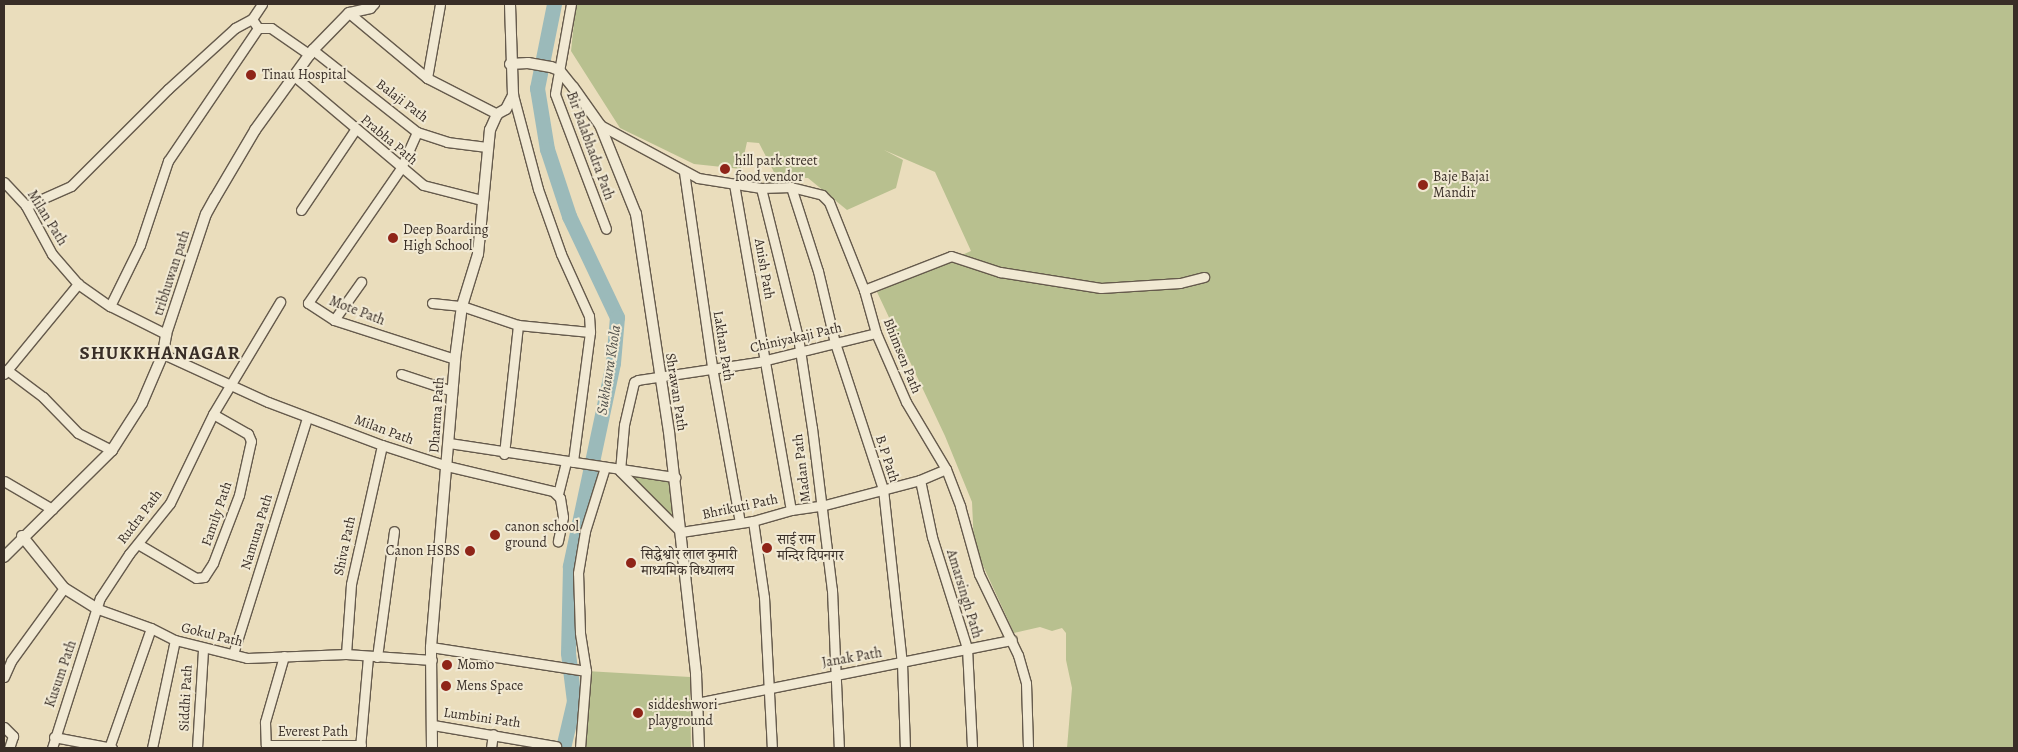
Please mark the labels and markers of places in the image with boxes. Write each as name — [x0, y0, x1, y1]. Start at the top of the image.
place label: Tinau Hospital — [262, 67, 346, 83]
marker: Tinau Hospital — [244, 68, 258, 82]
place label: hill park street food vendor — [735, 153, 818, 186]
marker: hill park street food vendor — [719, 163, 731, 175]
place label: Baje Bajai Mandir — [1433, 169, 1489, 202]
marker: Baje Bajai Mandir — [1417, 179, 1429, 191]
place label: Deep Boarding High School — [403, 222, 489, 254]
marker: Deep Boarding High School — [387, 232, 399, 244]
place label: canon school ground — [505, 519, 579, 552]
marker: canon school ground — [489, 529, 501, 541]
place label: साई राम मन्दिर दिपनगर — [777, 532, 844, 564]
marker: साई राम मन्दिर दिपनगर — [761, 542, 773, 554]
place label: Canon HSBS — [386, 543, 460, 559]
marker: Canon HSBS — [464, 545, 476, 557]
place label: सिद्धेश्वोर लाल कुमारी माध्यमिक विध्यालय — [641, 547, 737, 580]
marker: सिद्धेश्वोर लाल कुमारी माध्यमिक विध्यालय — [625, 557, 637, 569]
place label: Momo — [457, 657, 494, 673]
marker: Momo — [441, 659, 453, 671]
place label: Mens Space — [456, 678, 523, 694]
marker: Mens Space — [440, 680, 452, 692]
place label: siddeshwori playground — [648, 697, 718, 730]
marker: siddeshwori playground — [632, 707, 644, 719]

